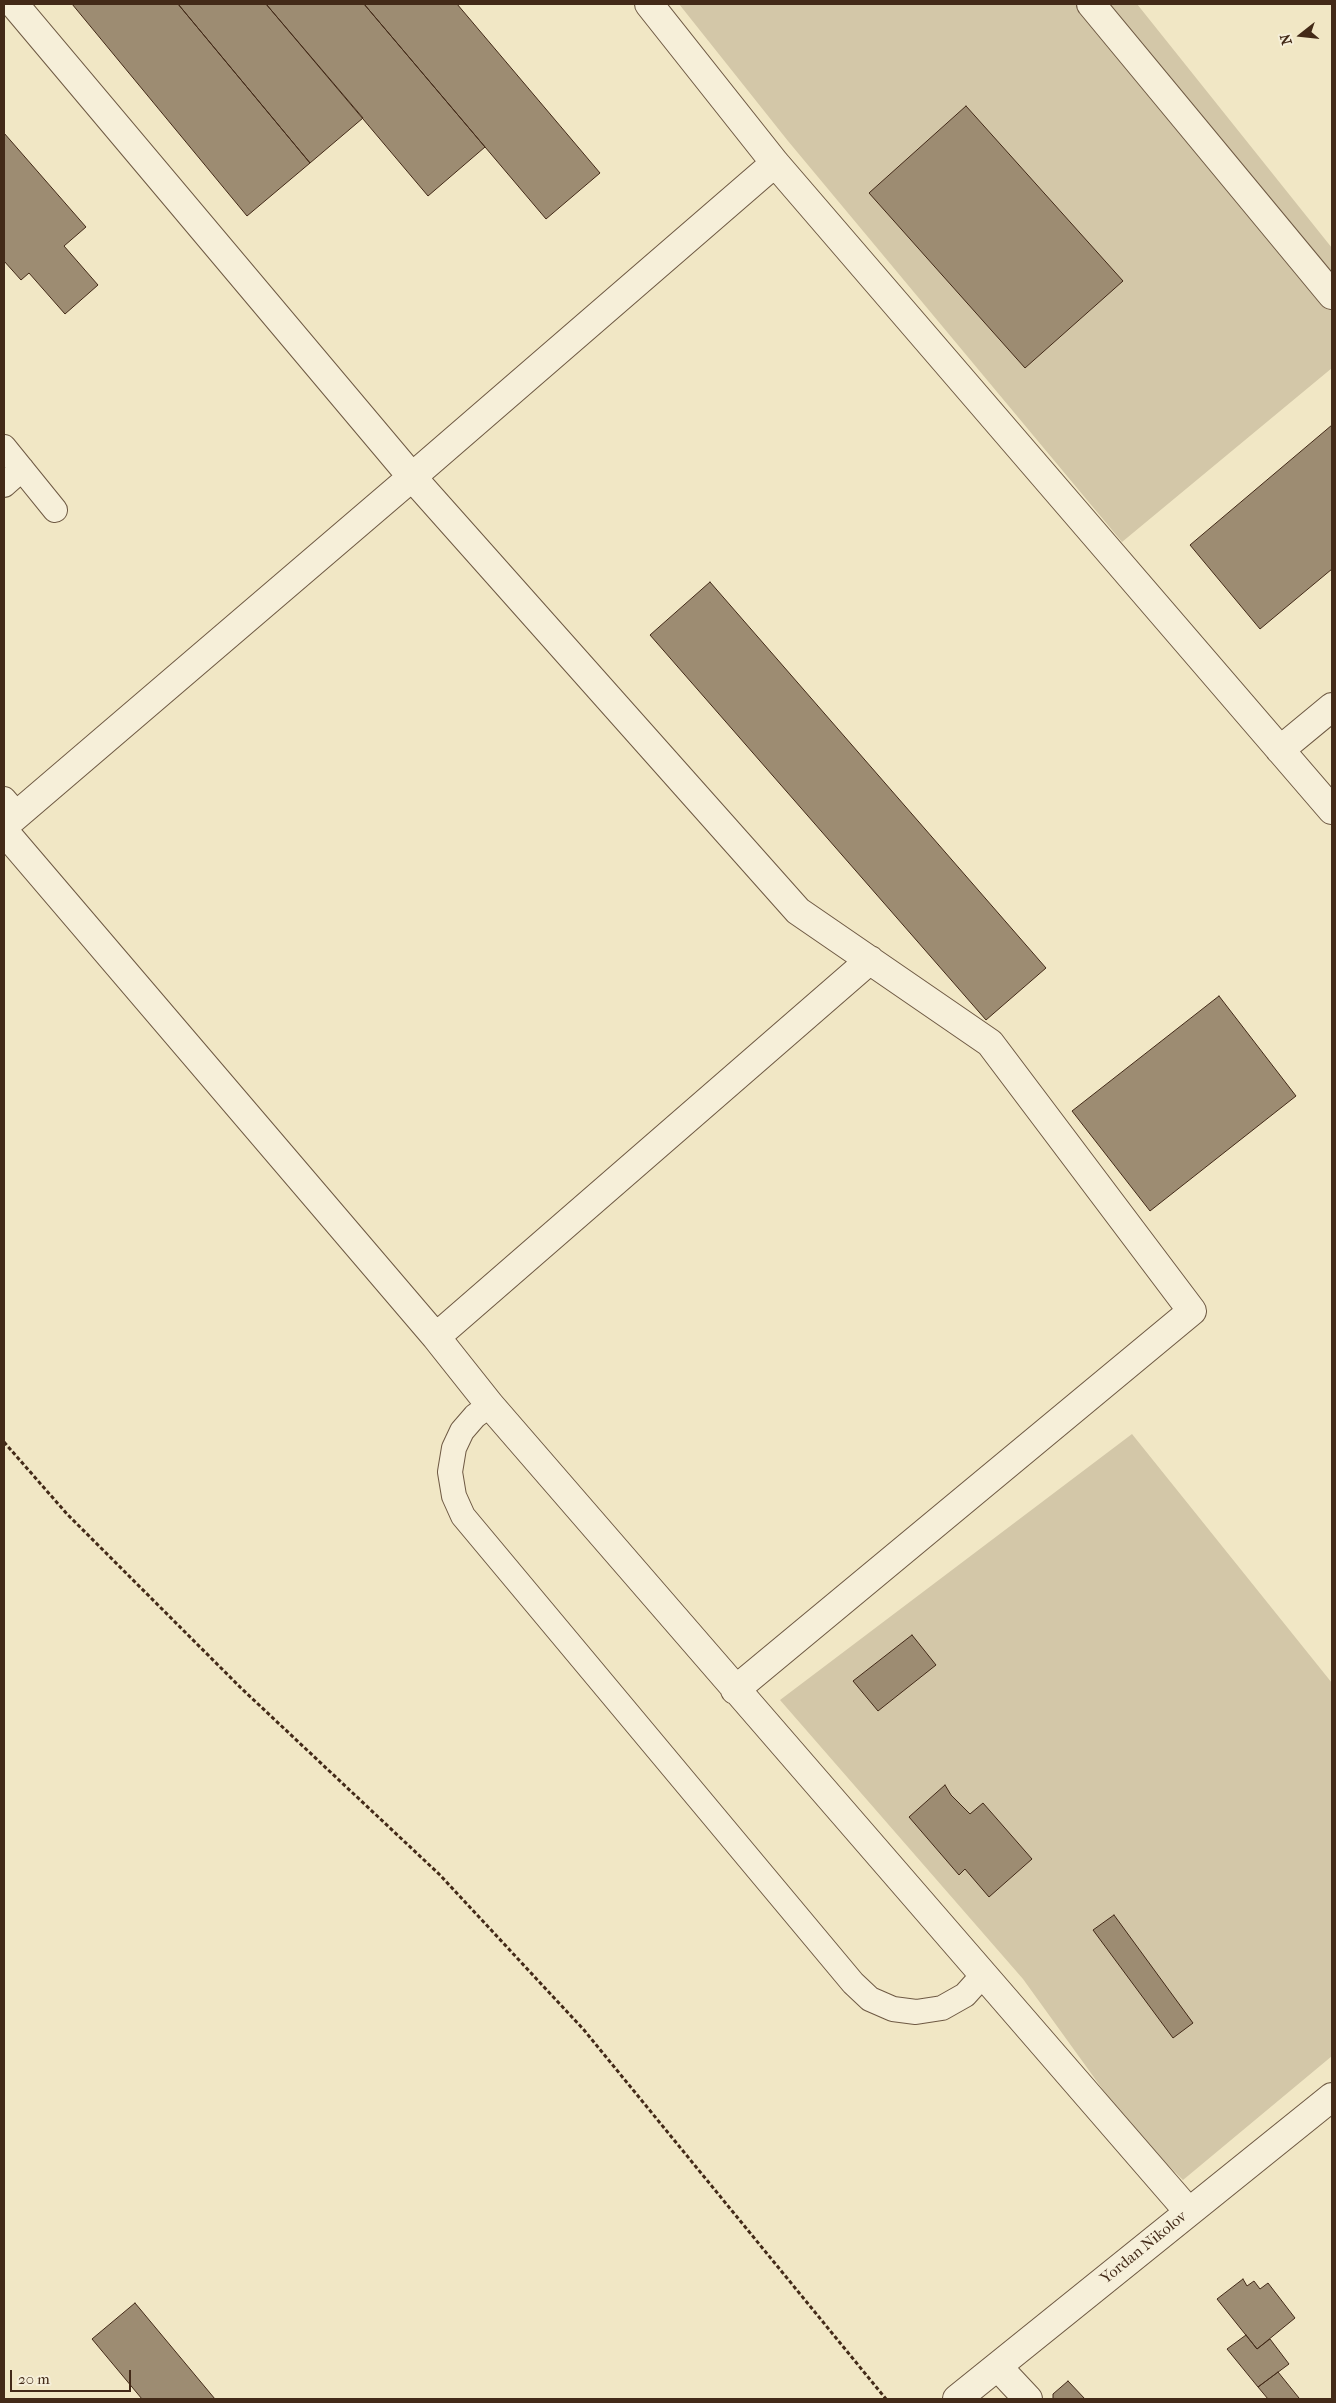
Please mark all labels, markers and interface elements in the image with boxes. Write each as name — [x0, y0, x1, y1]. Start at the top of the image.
north arrow — [1276, 10, 1326, 60]
text: N — [1276, 32, 1296, 47]
street label: Yordan Nikolov — [1097, 2207, 1191, 2289]
scale bar — [12, 2360, 134, 2392]
text: 20 m — [18, 2370, 50, 2388]

